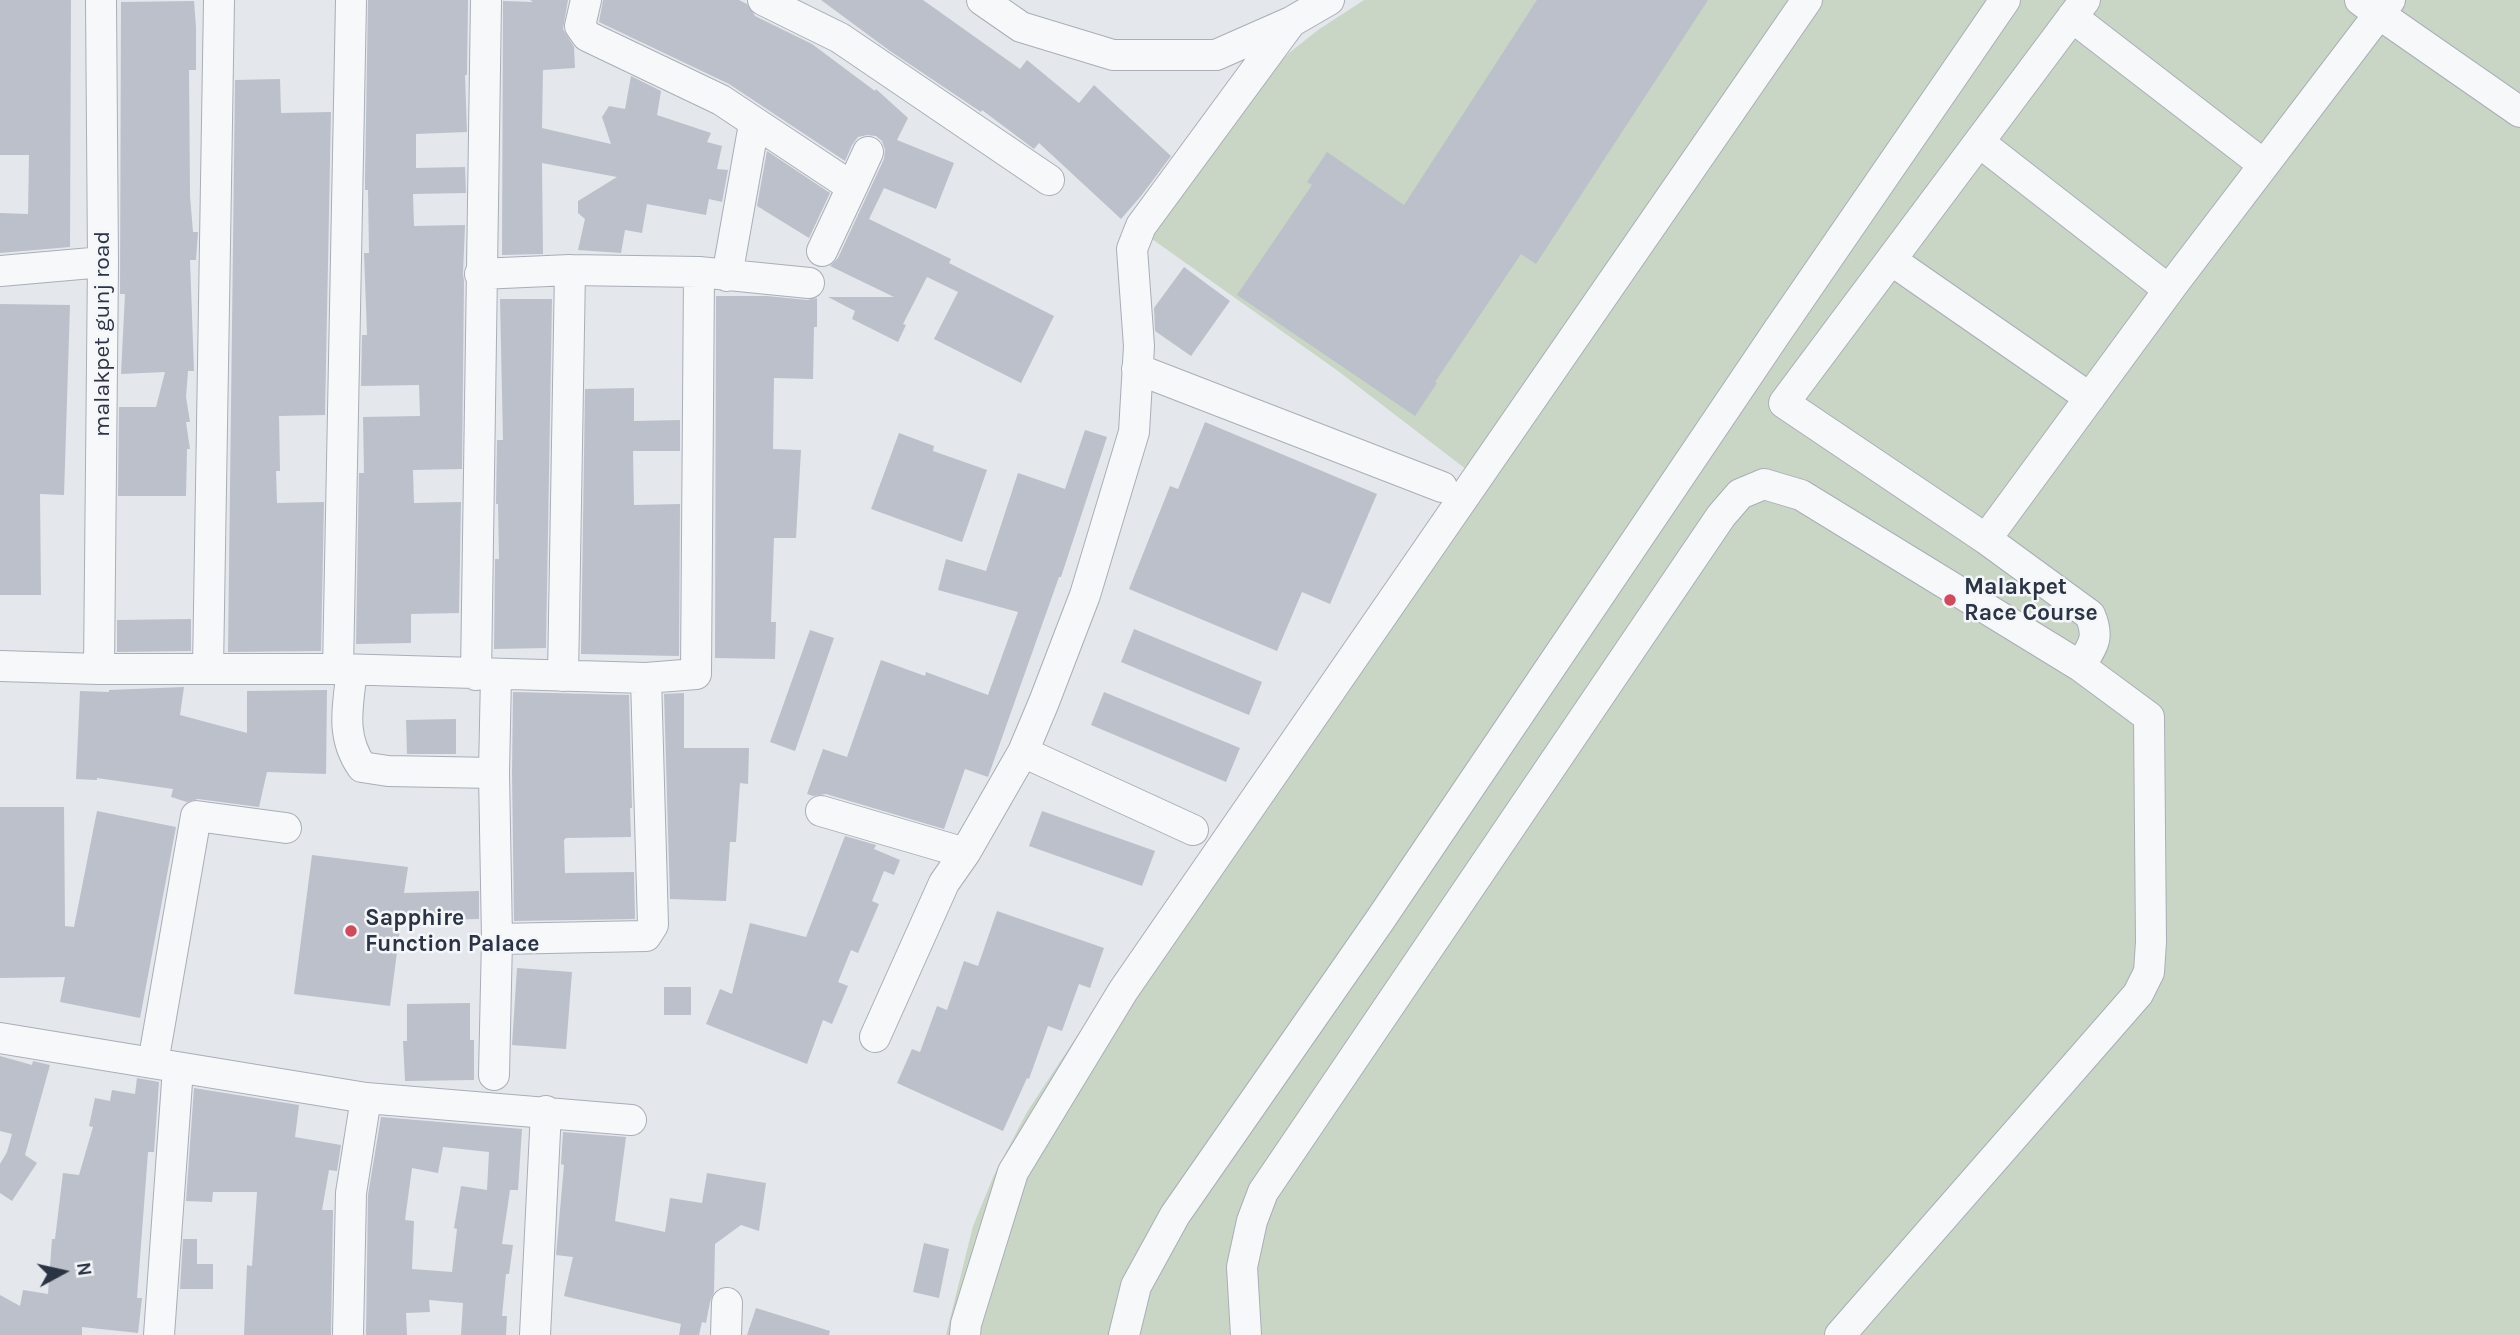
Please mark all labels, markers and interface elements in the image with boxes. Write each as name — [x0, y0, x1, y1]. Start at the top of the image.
street label: malakpet gunj road — [88, 231, 116, 437]
place label: Malakpet Race Course — [1964, 573, 2098, 627]
marker: Malakpet Race Course — [1942, 592, 1958, 608]
place label: Sapphire Function Palace — [365, 904, 539, 958]
marker: Sapphire Function Palace — [343, 923, 359, 939]
north arrow — [28, 1237, 98, 1307]
text: N — [72, 1261, 96, 1277]

